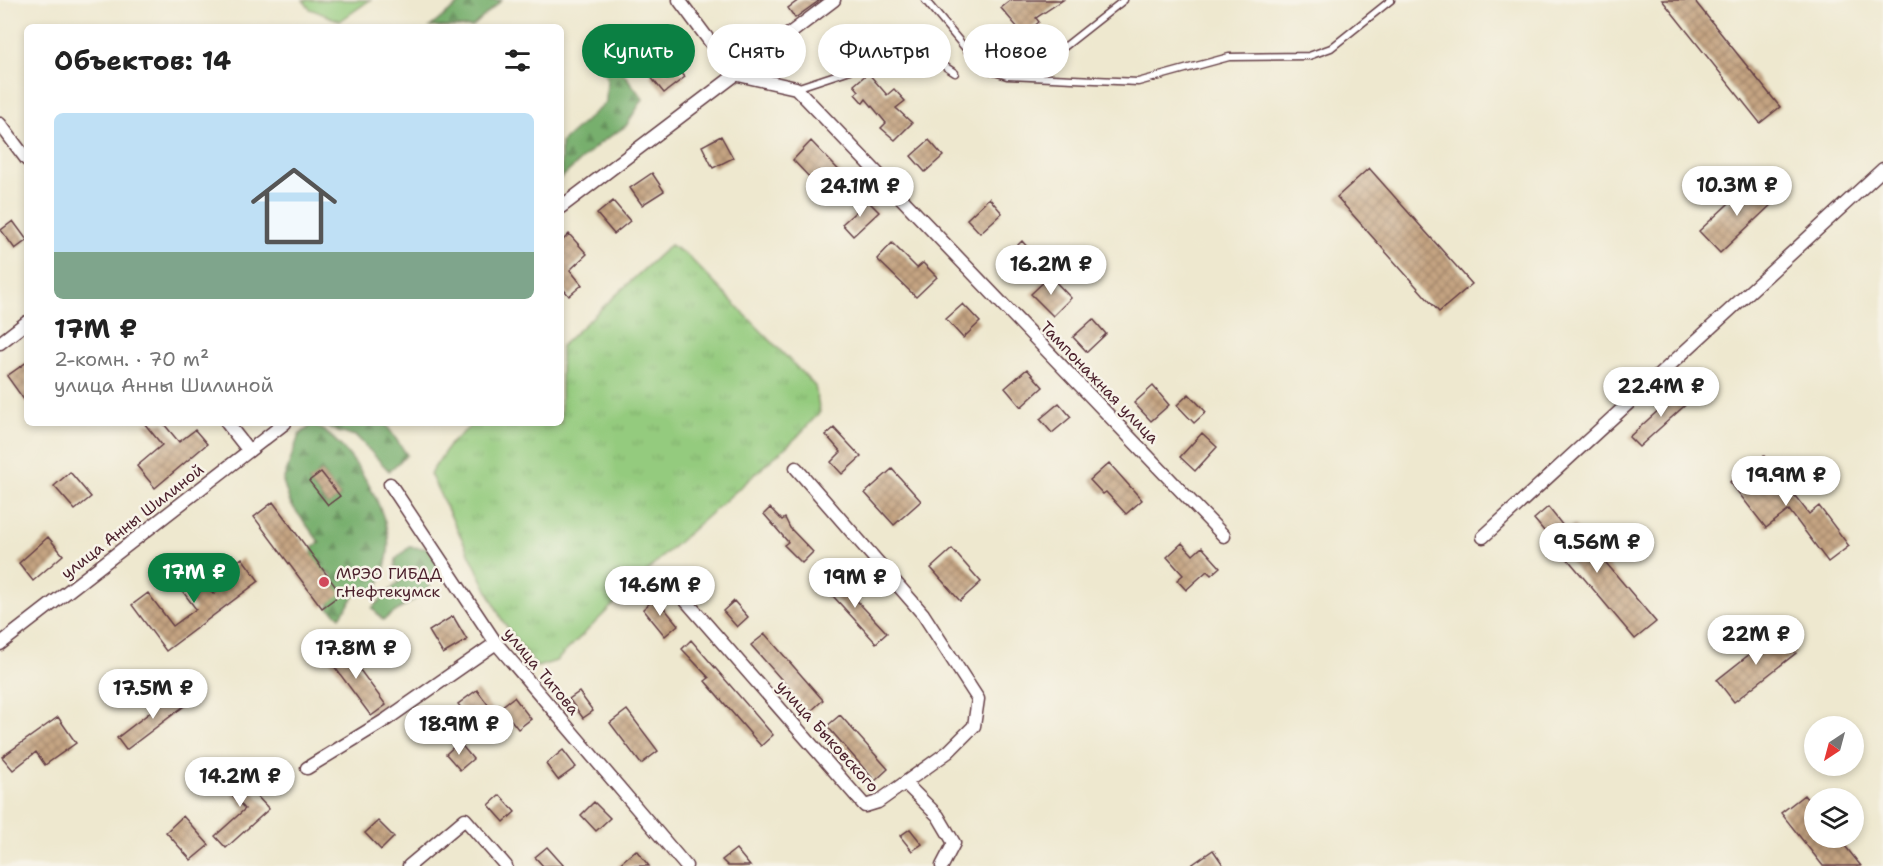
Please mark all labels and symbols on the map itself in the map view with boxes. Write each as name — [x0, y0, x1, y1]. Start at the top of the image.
pin: 10.3M ₽ — [1682, 166, 1792, 217]
pin: 24.1M ₽ — [805, 167, 915, 218]
pin: 16.2M ₽ — [996, 245, 1106, 296]
street label: Тампонажная улица — [1036, 317, 1164, 448]
pin: 22.4M ₽ — [1606, 367, 1716, 418]
pin: 19.9M ₽ — [1731, 456, 1841, 507]
street label: улица Анны Шилиной — [57, 459, 208, 584]
pin: 9.56M ₽ — [1542, 523, 1652, 574]
pin: 17M ₽ — [152, 553, 236, 604]
pin: 19M ₽ — [813, 558, 897, 609]
place label: МРЭО ГИБДД г.Нефтекумск — [336, 563, 442, 602]
pin: 14.6M ₽ — [605, 566, 715, 617]
marker: МРЭО ГИБДД г.Нефтекумск — [317, 575, 331, 589]
pin: 22M ₽ — [1714, 615, 1798, 666]
street label: улица Титова — [499, 623, 584, 719]
pin: 17.8M ₽ — [301, 629, 411, 680]
pin: 17.5M ₽ — [98, 669, 208, 720]
street label: улица Быковского — [772, 676, 884, 797]
pin: 18.9M ₽ — [404, 705, 514, 756]
north arrow — [1804, 716, 1864, 776]
pin: 14.2M ₽ — [185, 757, 295, 808]

